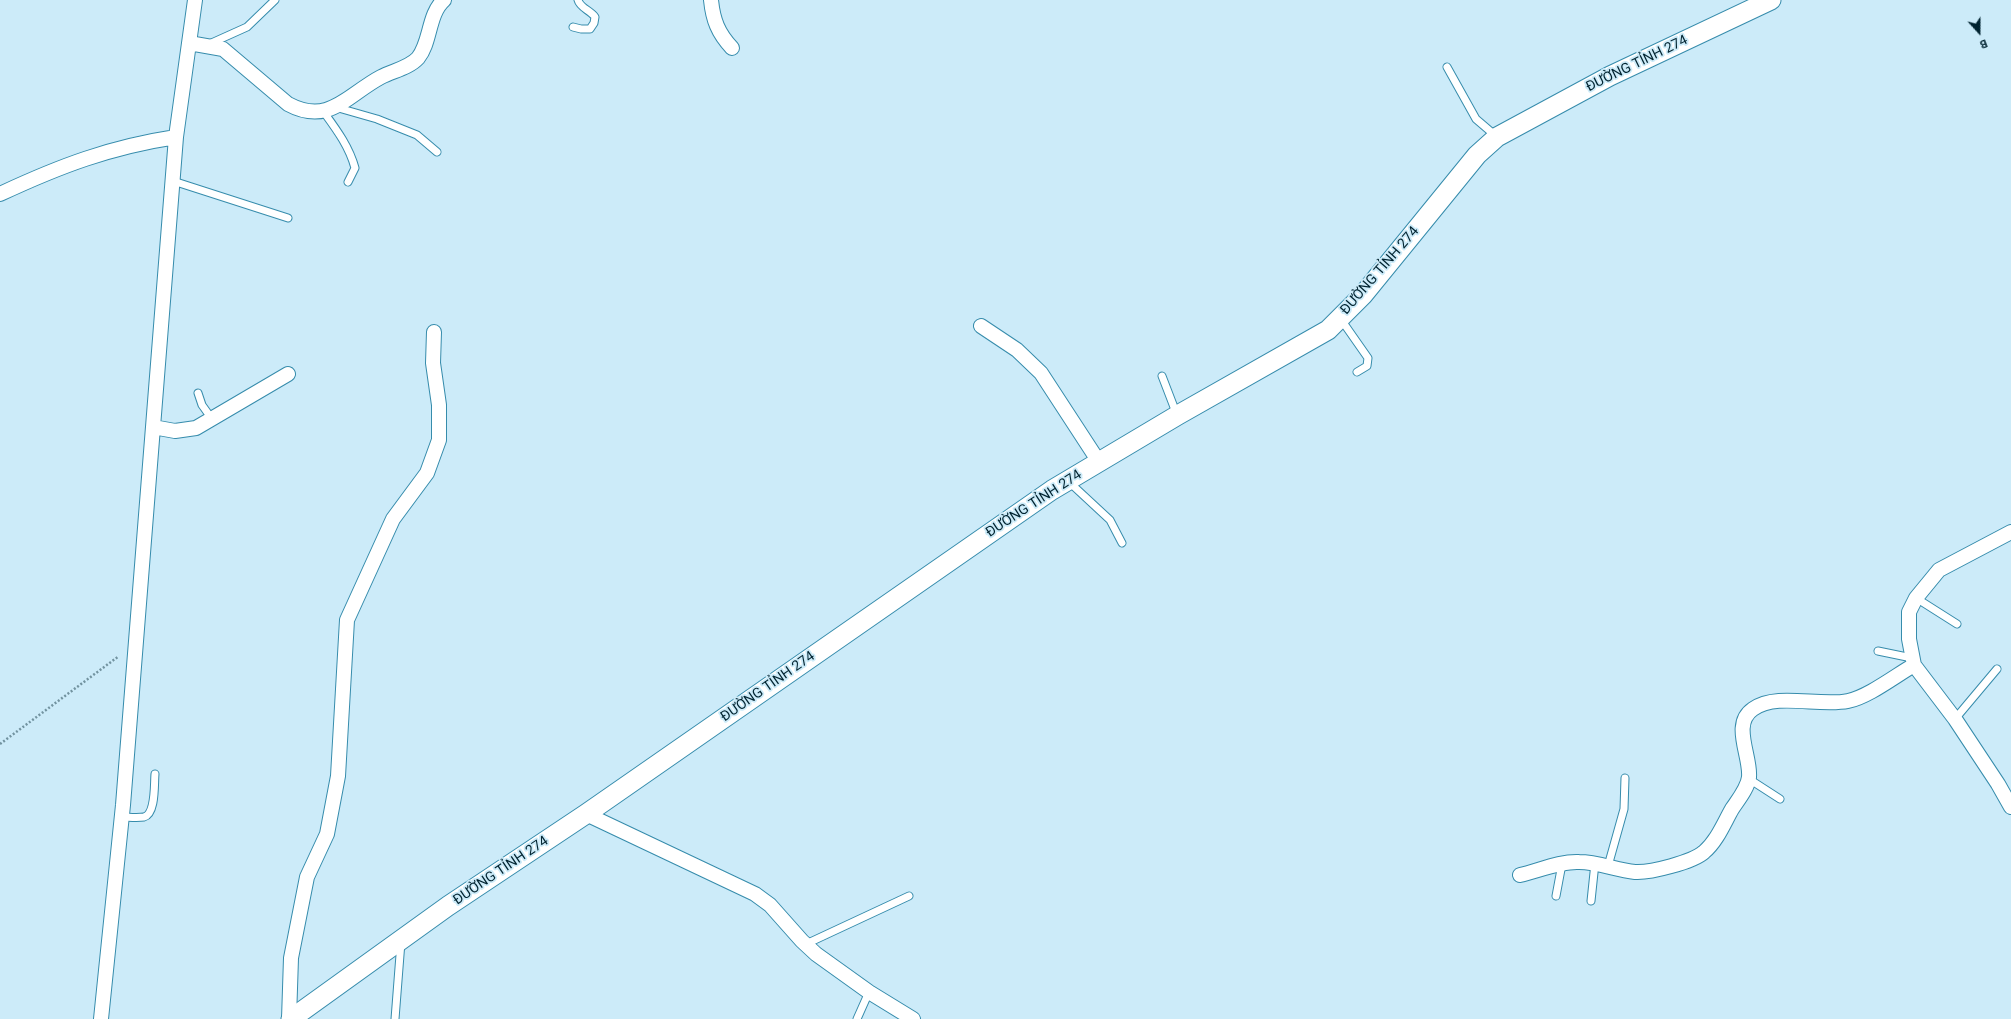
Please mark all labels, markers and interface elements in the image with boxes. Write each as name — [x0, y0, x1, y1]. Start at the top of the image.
north arrow — [1959, 12, 1999, 52]
street label: ĐƯỜNG TỈNH 274 — [1583, 32, 1691, 96]
text: B — [1978, 36, 1989, 51]
street label: ĐƯỜNG TỈNH 274 — [1337, 224, 1423, 318]
street label: ĐƯỜNG TỈNH 274 — [983, 467, 1085, 541]
street label: ĐƯỜNG TỈNH 274 — [718, 648, 818, 726]
street label: ĐƯỜNG TỈNH 274 — [450, 833, 552, 909]

